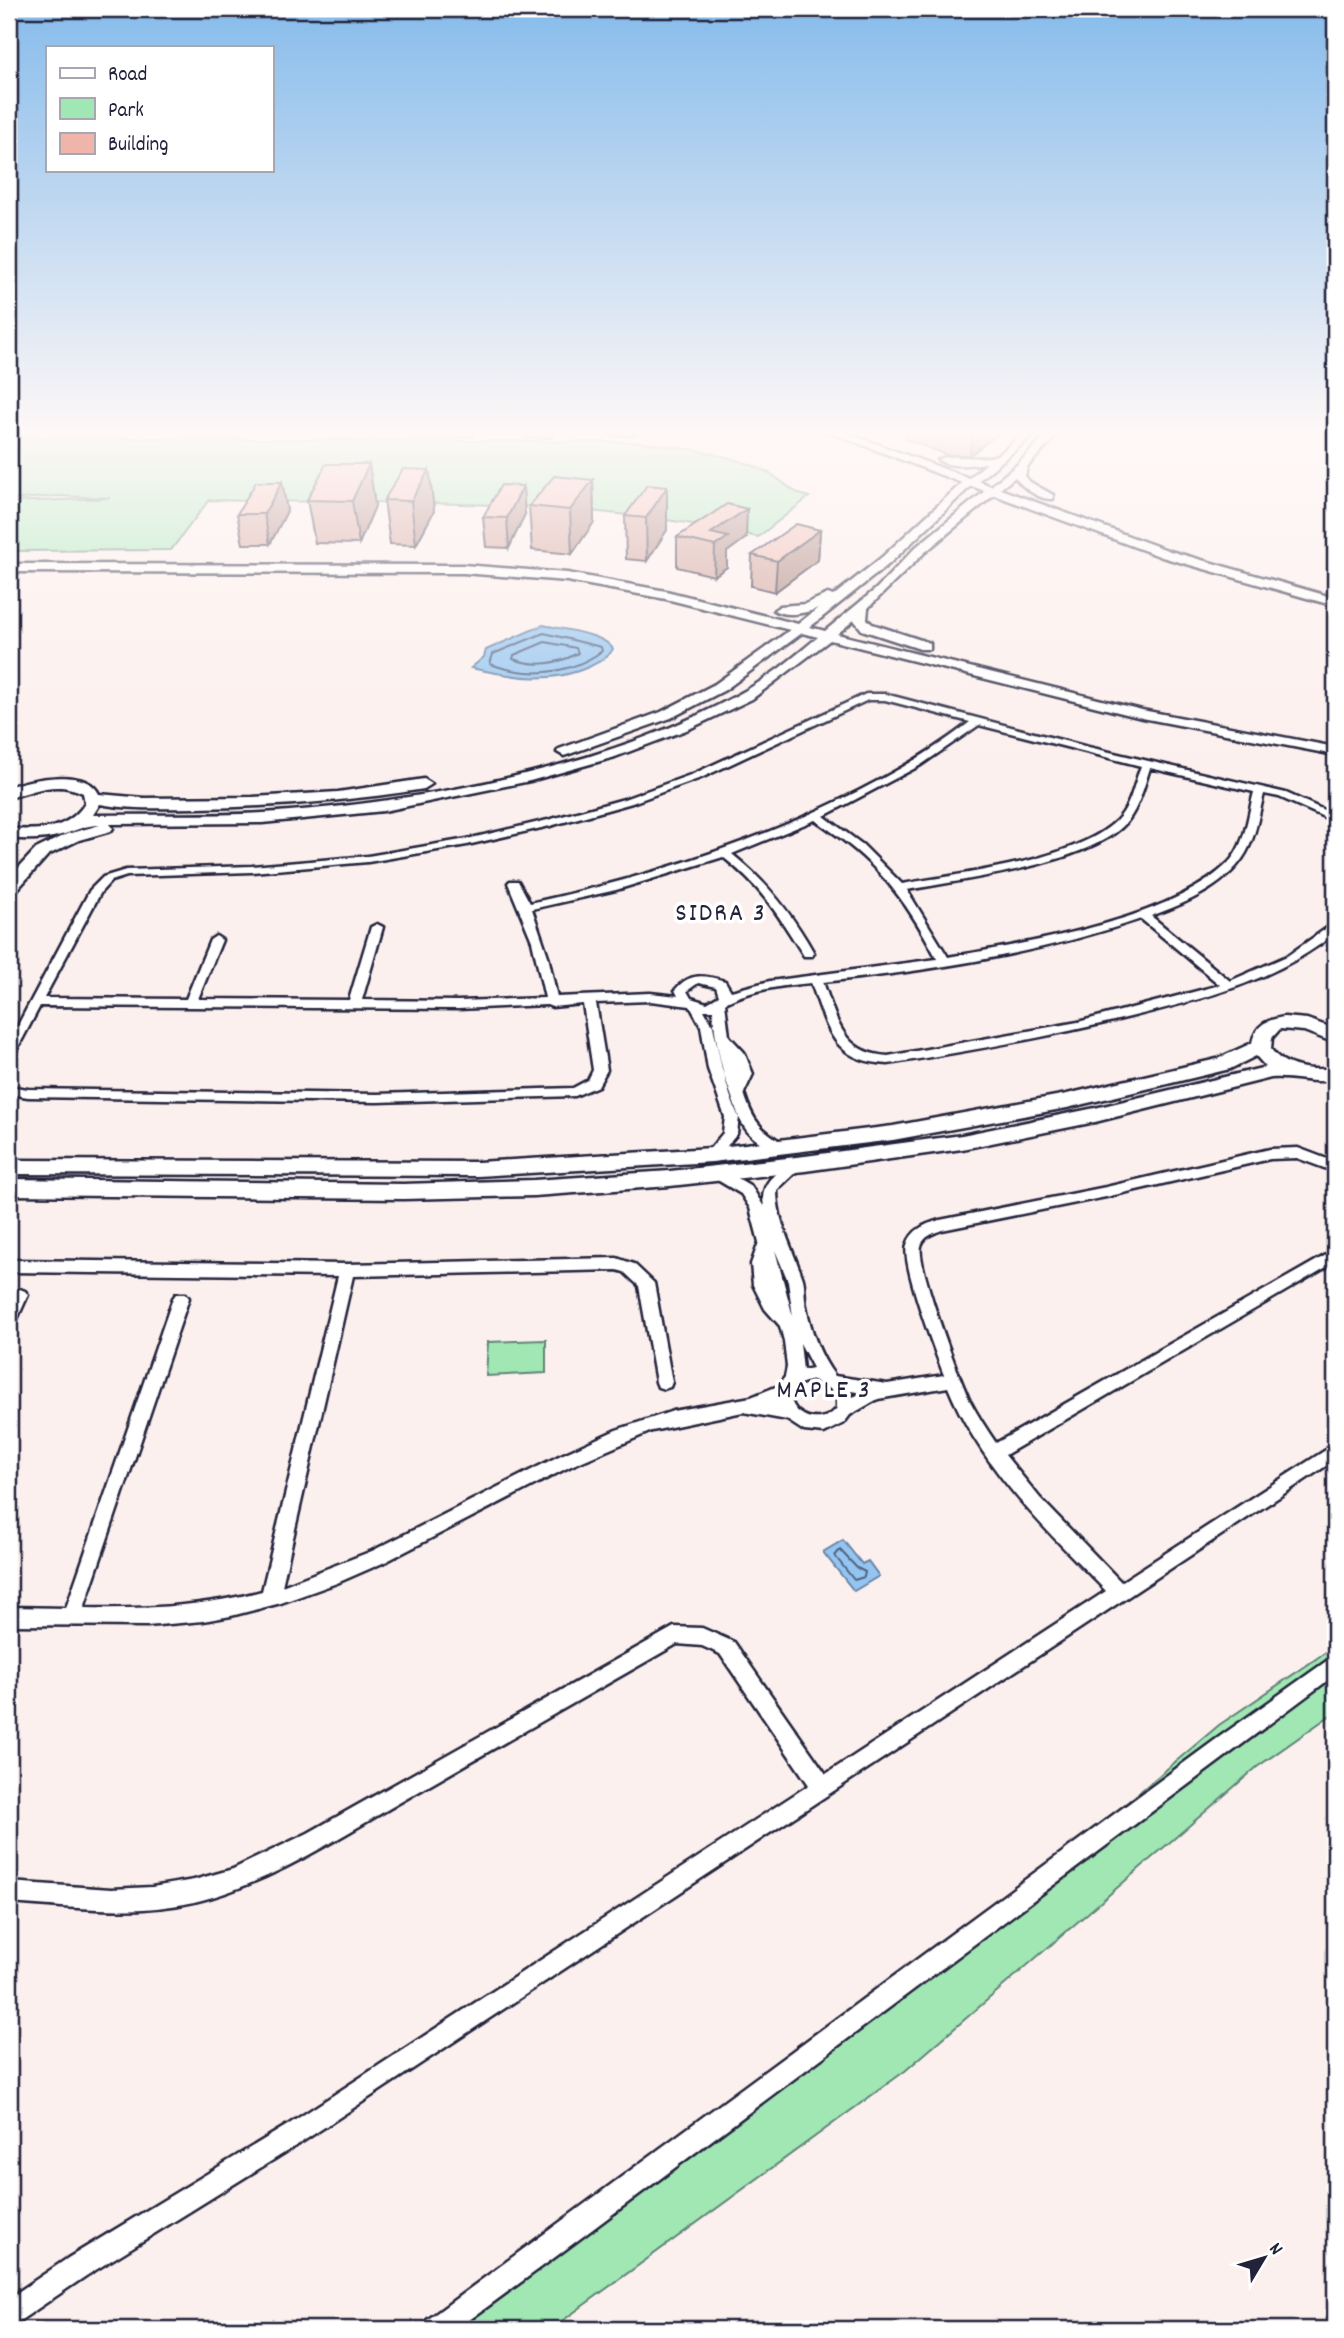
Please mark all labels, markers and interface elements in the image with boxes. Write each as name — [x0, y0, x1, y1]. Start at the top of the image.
legend — [46, 46, 273, 172]
text: Road — [108, 61, 147, 91]
text: Park — [108, 97, 144, 127]
text: Building — [108, 131, 168, 161]
district label: SIDRA 3 — [675, 896, 767, 933]
district label: MAPLE 3 — [776, 1373, 872, 1410]
north arrow — [1228, 2222, 1298, 2292]
text: N — [1261, 2238, 1288, 2262]

